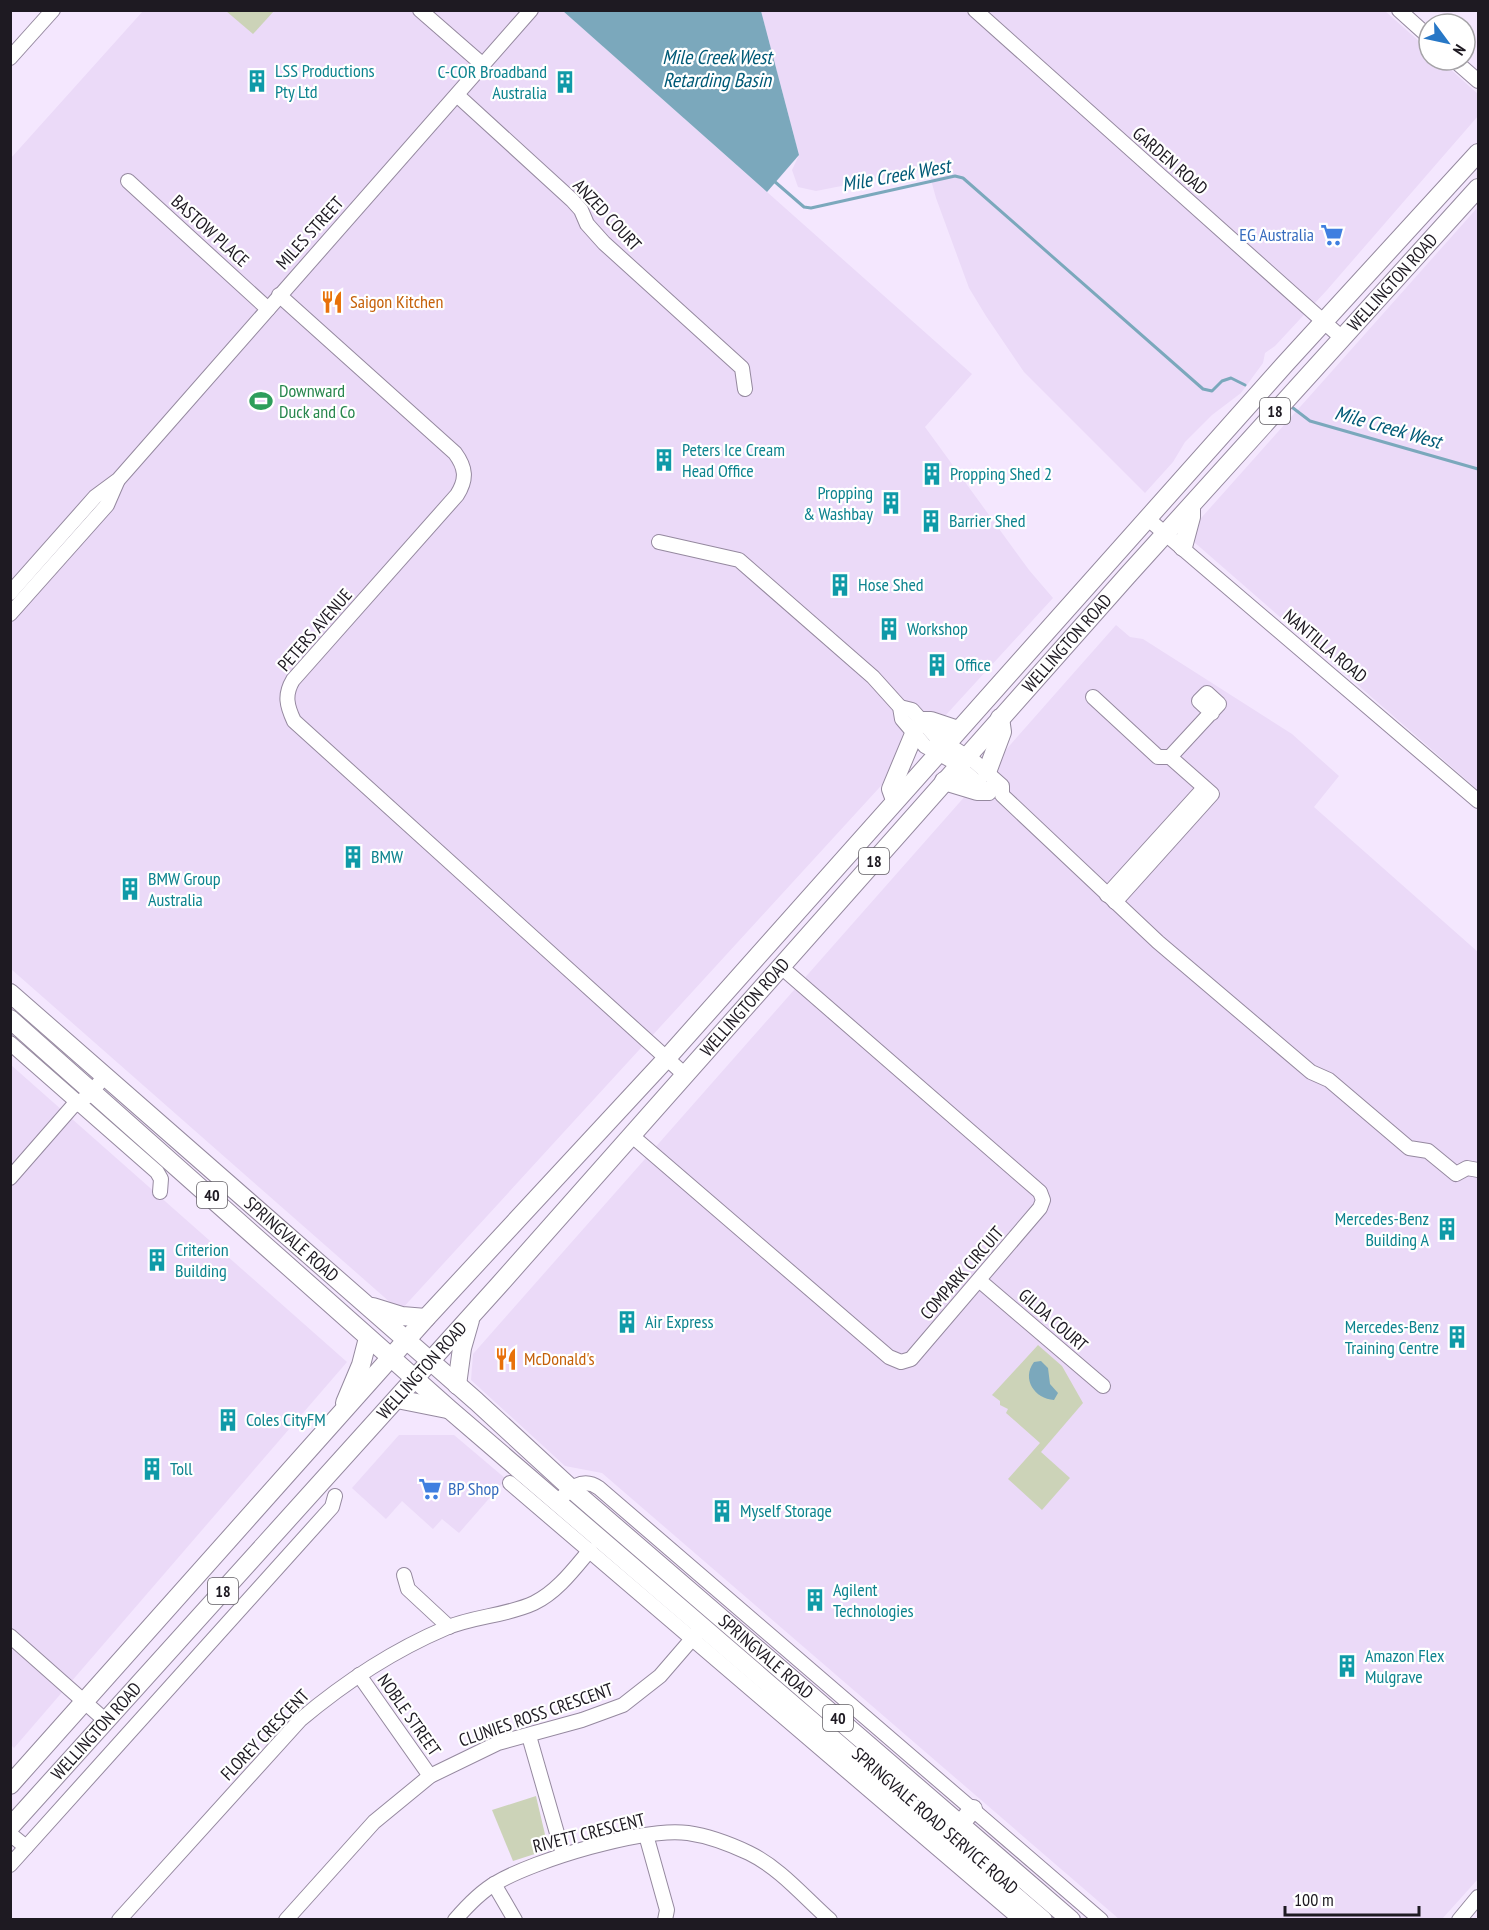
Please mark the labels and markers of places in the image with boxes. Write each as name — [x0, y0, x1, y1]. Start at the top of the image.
place label: LSS Productions Pty Ltd — [275, 59, 375, 103]
place label: C-COR Broadband Australia — [438, 60, 547, 104]
building icon: LSS Productions Pty Ltd — [244, 68, 270, 94]
building icon: C-COR Broadband Australia — [552, 69, 578, 95]
supermarket icon: EG Australia — [1319, 222, 1345, 248]
place label: EG Australia — [1239, 223, 1314, 246]
restaurant icon: Saigon Kitchen — [319, 289, 345, 315]
place label: Saigon Kitchen — [350, 290, 443, 313]
place label: Downward Duck and Co — [279, 379, 355, 423]
sports icon: Downward Duck and Co — [248, 388, 274, 414]
place label: Peters Ice Cream Head Office — [682, 438, 785, 482]
building icon: Peters Ice Cream Head Office — [651, 447, 677, 473]
building icon: Propping Shed 2 — [919, 461, 945, 487]
place label: Propping Shed 2 — [950, 462, 1052, 485]
place label: Propping & Washbay — [803, 481, 873, 525]
building icon: Propping & Washbay — [878, 490, 904, 516]
building icon: Barrier Shed — [918, 508, 944, 534]
place label: Barrier Shed — [949, 509, 1025, 532]
building icon: Hose Shed — [827, 572, 853, 598]
place label: Hose Shed — [858, 573, 924, 596]
building icon: Workshop — [876, 616, 902, 642]
place label: Workshop — [907, 617, 968, 640]
building icon: Office — [924, 652, 950, 678]
place label: Office — [955, 653, 991, 676]
building icon: BMW — [340, 844, 366, 870]
place label: BMW — [371, 845, 403, 868]
place label: BMW Group Australia — [148, 867, 221, 911]
building icon: BMW Group Australia — [117, 876, 143, 902]
place label: Mercedes-Benz Building A — [1335, 1207, 1429, 1251]
building icon: Mercedes-Benz Building A — [1434, 1216, 1460, 1242]
place label: Criterion Building — [175, 1238, 229, 1282]
building icon: Criterion Building — [144, 1247, 170, 1273]
building icon: Air Express — [614, 1309, 640, 1335]
place label: Air Express — [645, 1310, 714, 1333]
place label: Mercedes-Benz Training Centre — [1345, 1315, 1439, 1359]
building icon: Mercedes-Benz Training Centre — [1444, 1324, 1470, 1350]
restaurant icon: McDonald's — [493, 1346, 519, 1372]
place label: McDonald's — [524, 1347, 595, 1370]
building icon: Coles CityFM — [215, 1407, 241, 1433]
place label: Coles CityFM — [246, 1408, 326, 1431]
building icon: Toll — [139, 1456, 165, 1482]
place label: Toll — [170, 1457, 193, 1480]
supermarket icon: BP Shop — [417, 1476, 443, 1502]
place label: BP Shop — [448, 1477, 499, 1500]
building icon: Myself Storage — [709, 1498, 735, 1524]
place label: Myself Storage — [740, 1499, 832, 1522]
place label: Agilent Technologies — [833, 1578, 914, 1622]
building icon: Agilent Technologies — [802, 1587, 828, 1613]
place label: Amazon Flex Mulgrave — [1365, 1644, 1445, 1688]
building icon: Amazon Flex Mulgrave — [1334, 1653, 1360, 1679]

